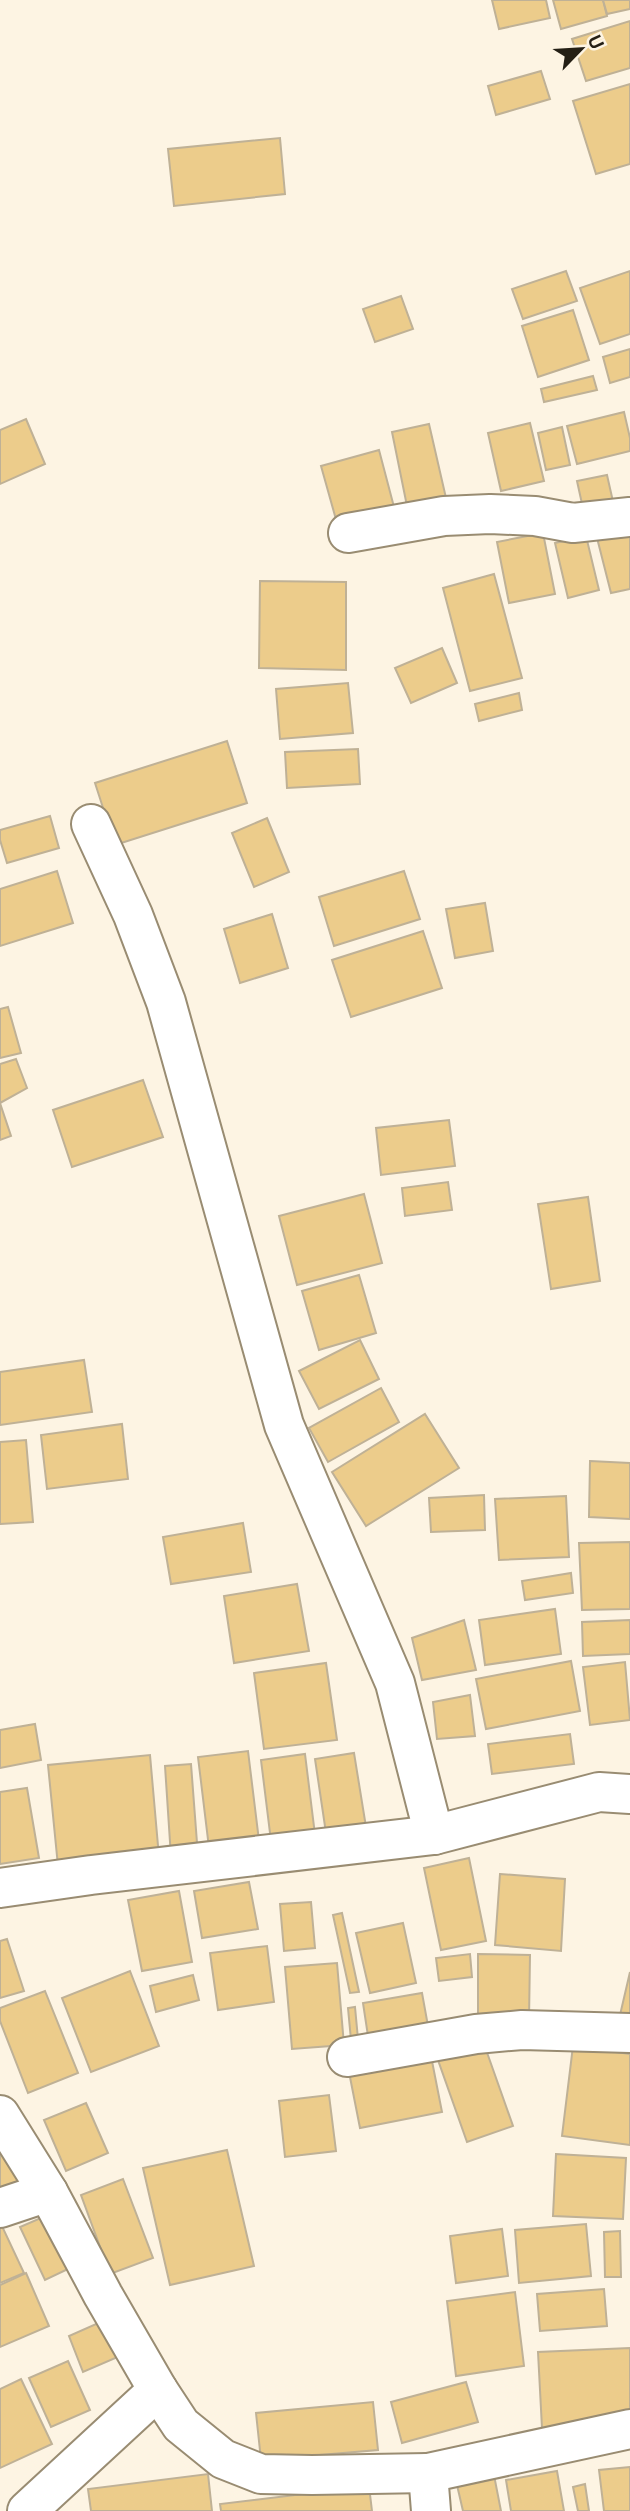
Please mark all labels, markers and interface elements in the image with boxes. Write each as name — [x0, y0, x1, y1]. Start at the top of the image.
north arrow — [546, 14, 616, 84]
text: U — [582, 31, 610, 53]

